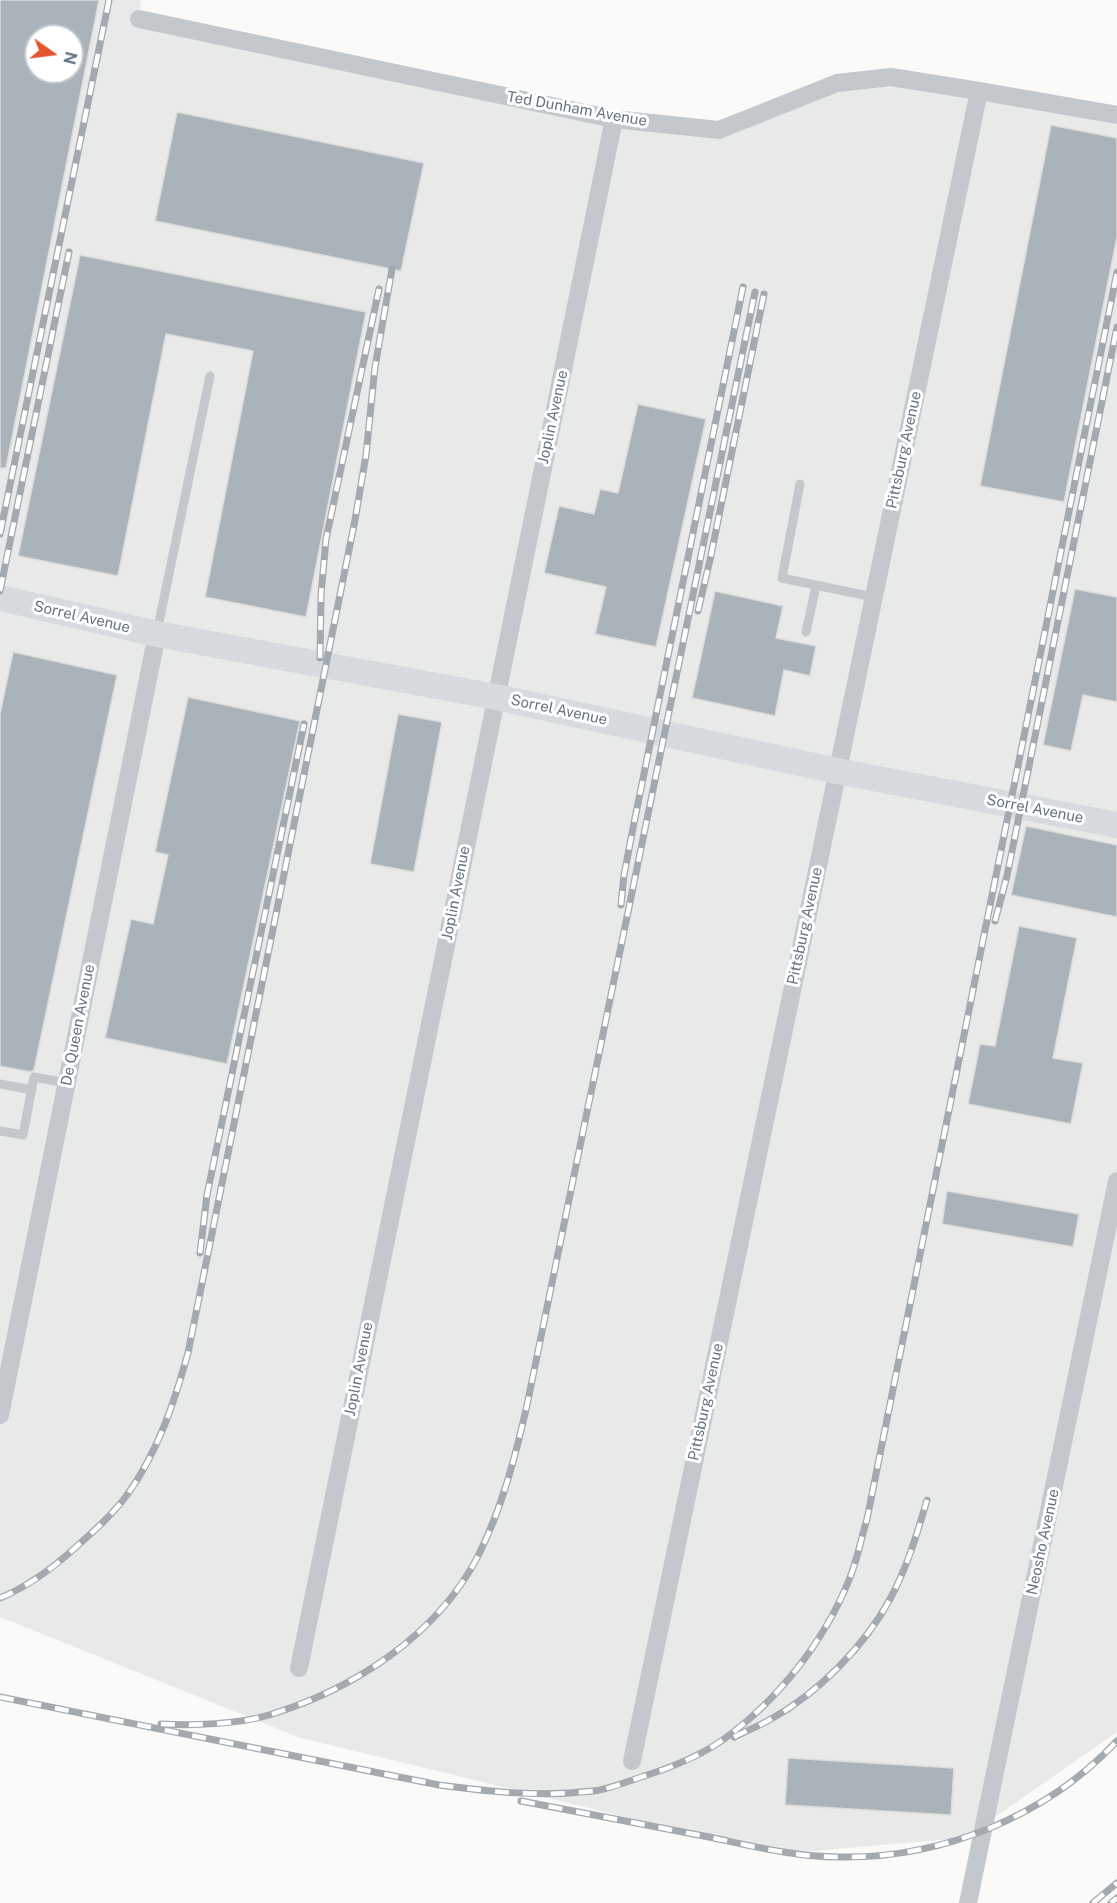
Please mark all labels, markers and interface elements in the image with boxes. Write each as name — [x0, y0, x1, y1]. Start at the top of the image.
north arrow — [24, 24, 84, 84]
text: N — [59, 50, 81, 66]
street label: Ted Dunham Avenue — [506, 88, 648, 130]
street label: Joplin Avenue — [534, 368, 572, 466]
street label: Pittsburg Avenue — [883, 390, 925, 510]
street label: Sorrel Avenue — [32, 597, 132, 637]
street label: Sorrel Avenue — [509, 691, 609, 729]
street label: Sorrel Avenue — [985, 791, 1085, 827]
street label: Joplin Avenue — [438, 844, 474, 942]
street label: Pittsburg Avenue — [784, 866, 826, 986]
street label: De Queen Avenue — [57, 963, 99, 1087]
street label: Joplin Avenue — [341, 1320, 377, 1418]
street label: Pittsburg Avenue — [685, 1342, 727, 1462]
street label: Neosho Avenue — [1023, 1487, 1063, 1597]

